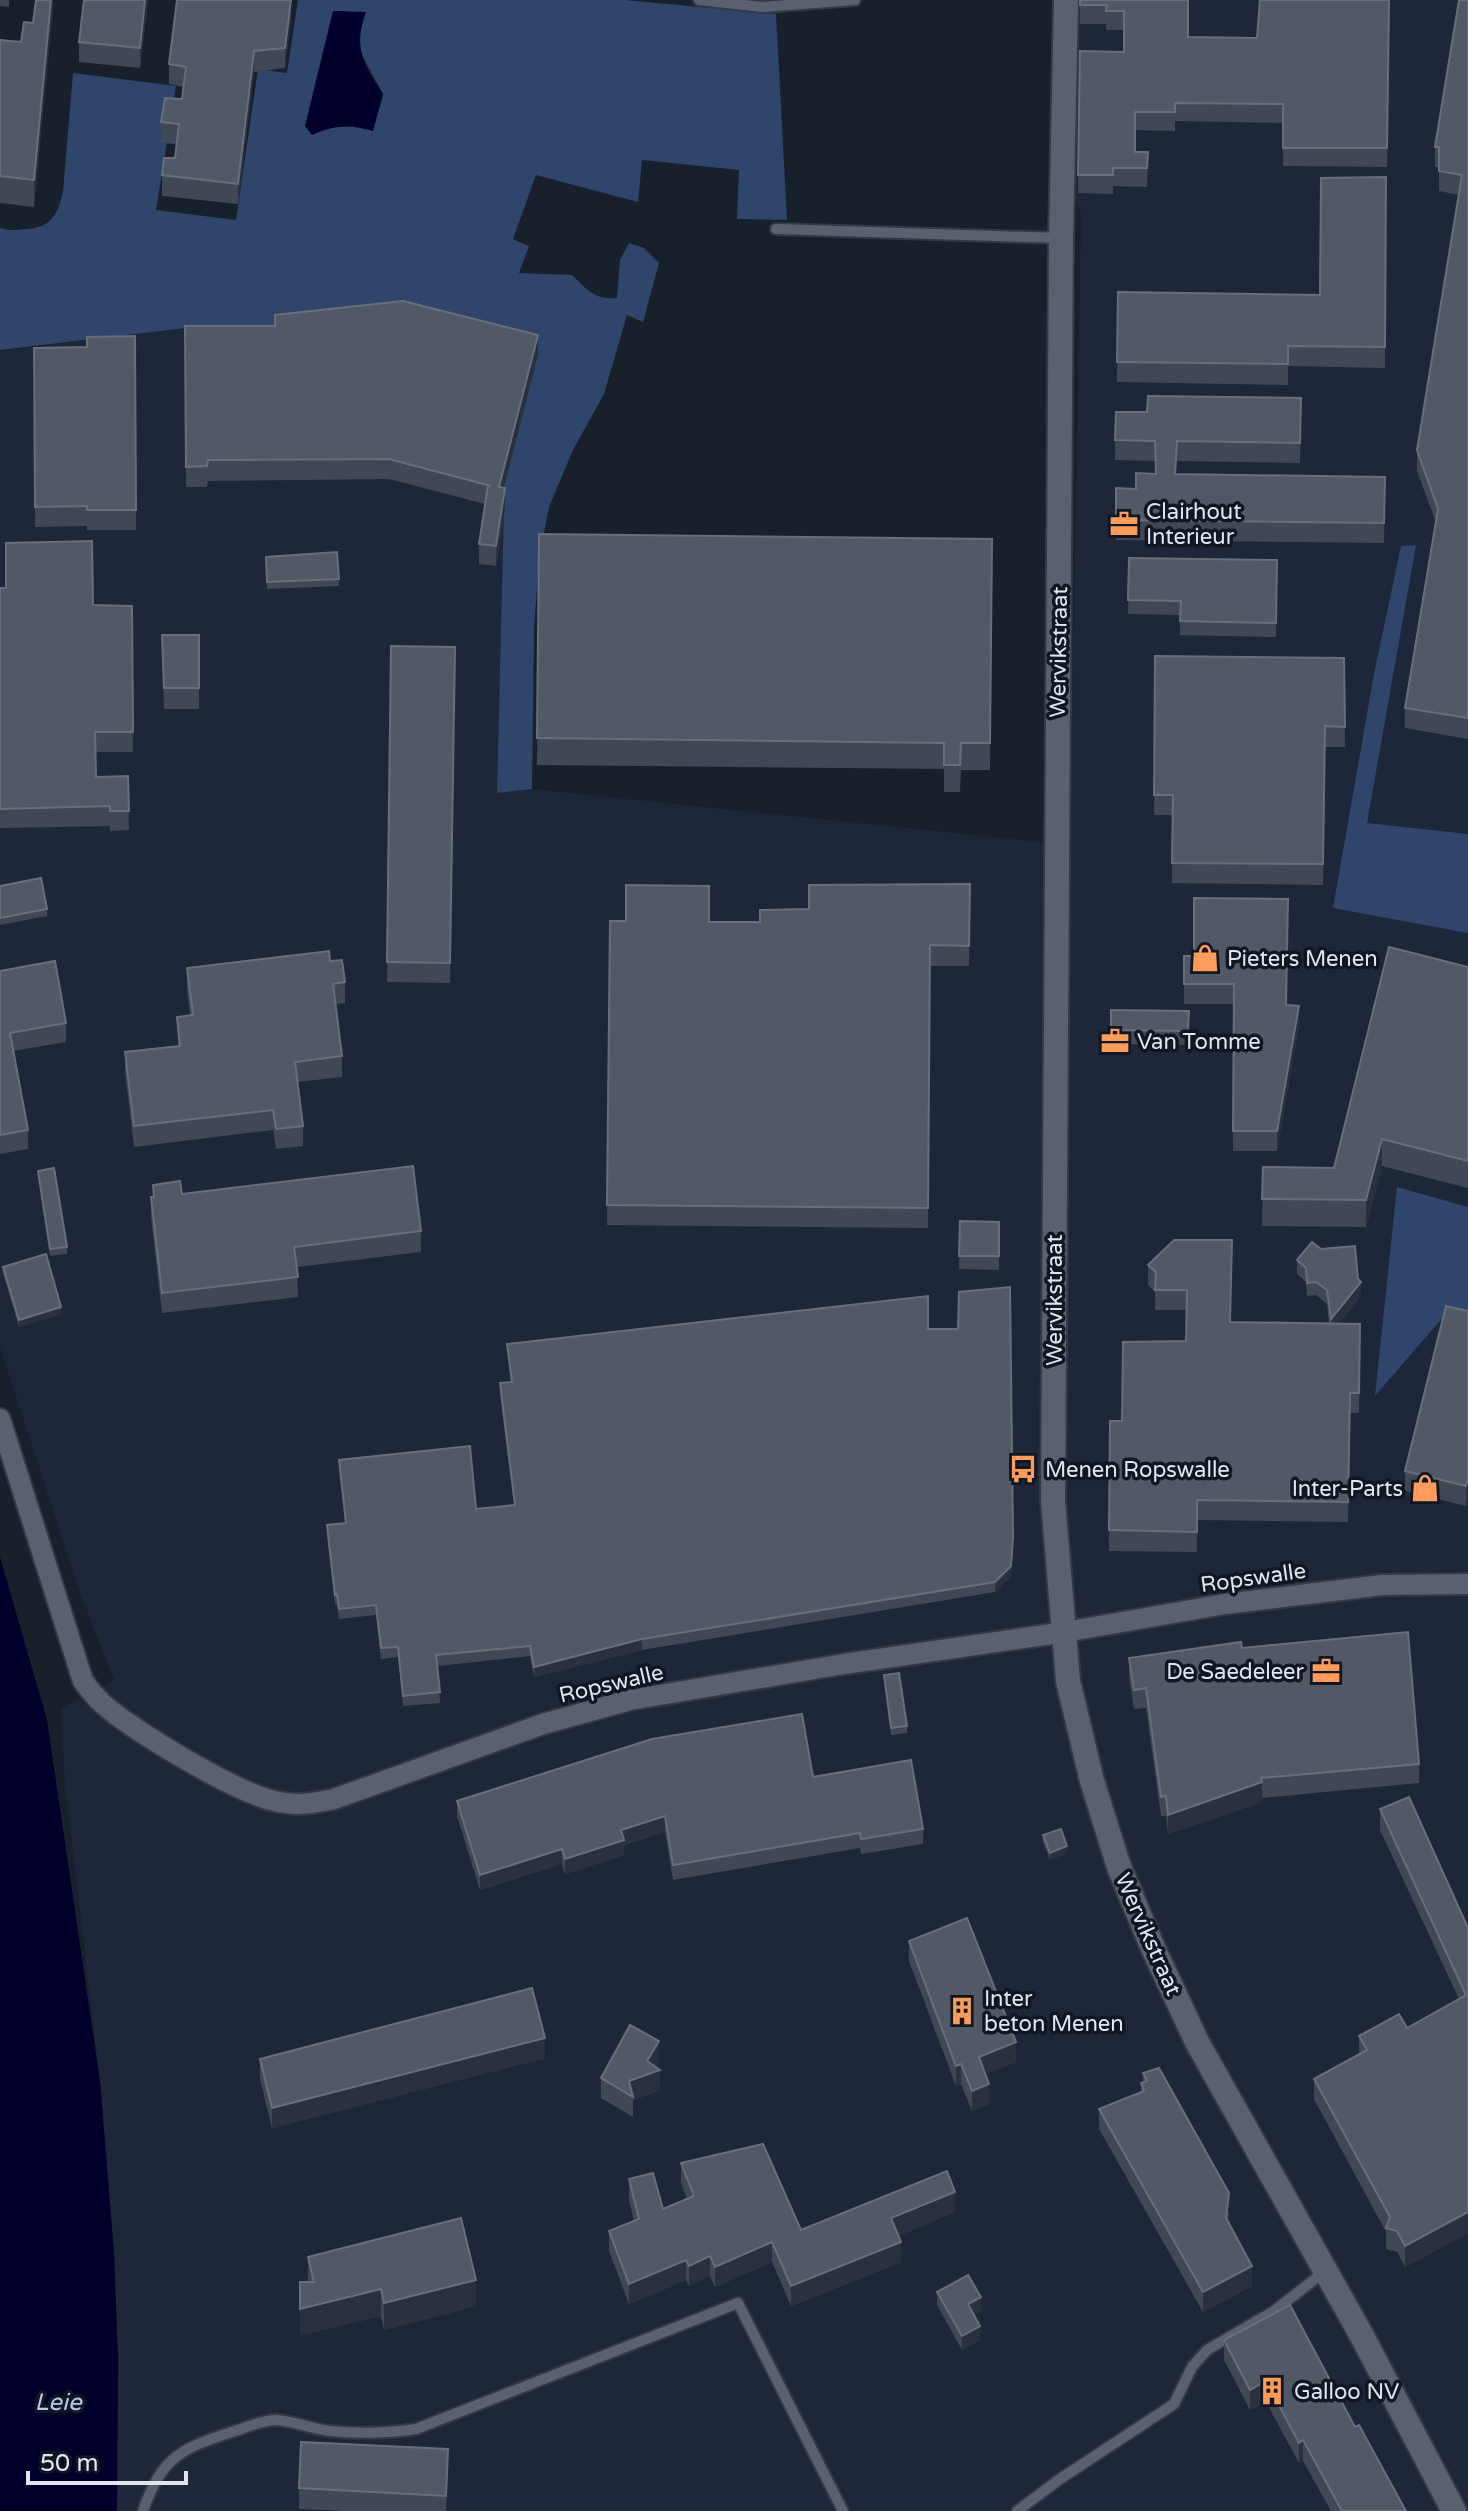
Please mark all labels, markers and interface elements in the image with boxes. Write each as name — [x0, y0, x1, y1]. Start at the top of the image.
place label: Clairhout Interieur — [1146, 499, 1242, 550]
office icon: Clairhout Interieur — [1109, 509, 1139, 539]
street label: Wervikstraat — [1045, 586, 1073, 718]
shop icon: Pieters Menen — [1190, 943, 1220, 973]
place label: Pieters Menen — [1227, 946, 1378, 972]
office icon: Van Tomme — [1100, 1026, 1130, 1056]
place label: Van Tomme — [1137, 1029, 1261, 1055]
street label: Wervikstraat — [1042, 1234, 1068, 1366]
bus stop icon: Menen Ropswalle — [1008, 1454, 1038, 1484]
place label: Menen Ropswalle — [1045, 1457, 1230, 1483]
shop icon: Inter-Parts — [1410, 1473, 1440, 1503]
place label: Inter-Parts — [1292, 1476, 1403, 1502]
street label: Ropswalle — [1199, 1558, 1308, 1598]
office icon: De Saedeleer — [1311, 1656, 1341, 1686]
street label: Ropswalle — [556, 1659, 666, 1709]
place label: De Saedeleer — [1166, 1659, 1305, 1685]
street label: Wervikstraat — [1110, 1869, 1187, 2000]
place label: Inter beton Menen — [984, 1986, 1124, 2037]
building icon: Inter beton Menen — [947, 1996, 977, 2026]
building icon: Galloo NV — [1257, 2376, 1287, 2406]
place label: Galloo NV — [1294, 2379, 1399, 2405]
water label: Leie — [35, 2388, 83, 2417]
scale bar — [28, 2435, 186, 2485]
text: 50 m — [40, 2449, 98, 2478]

